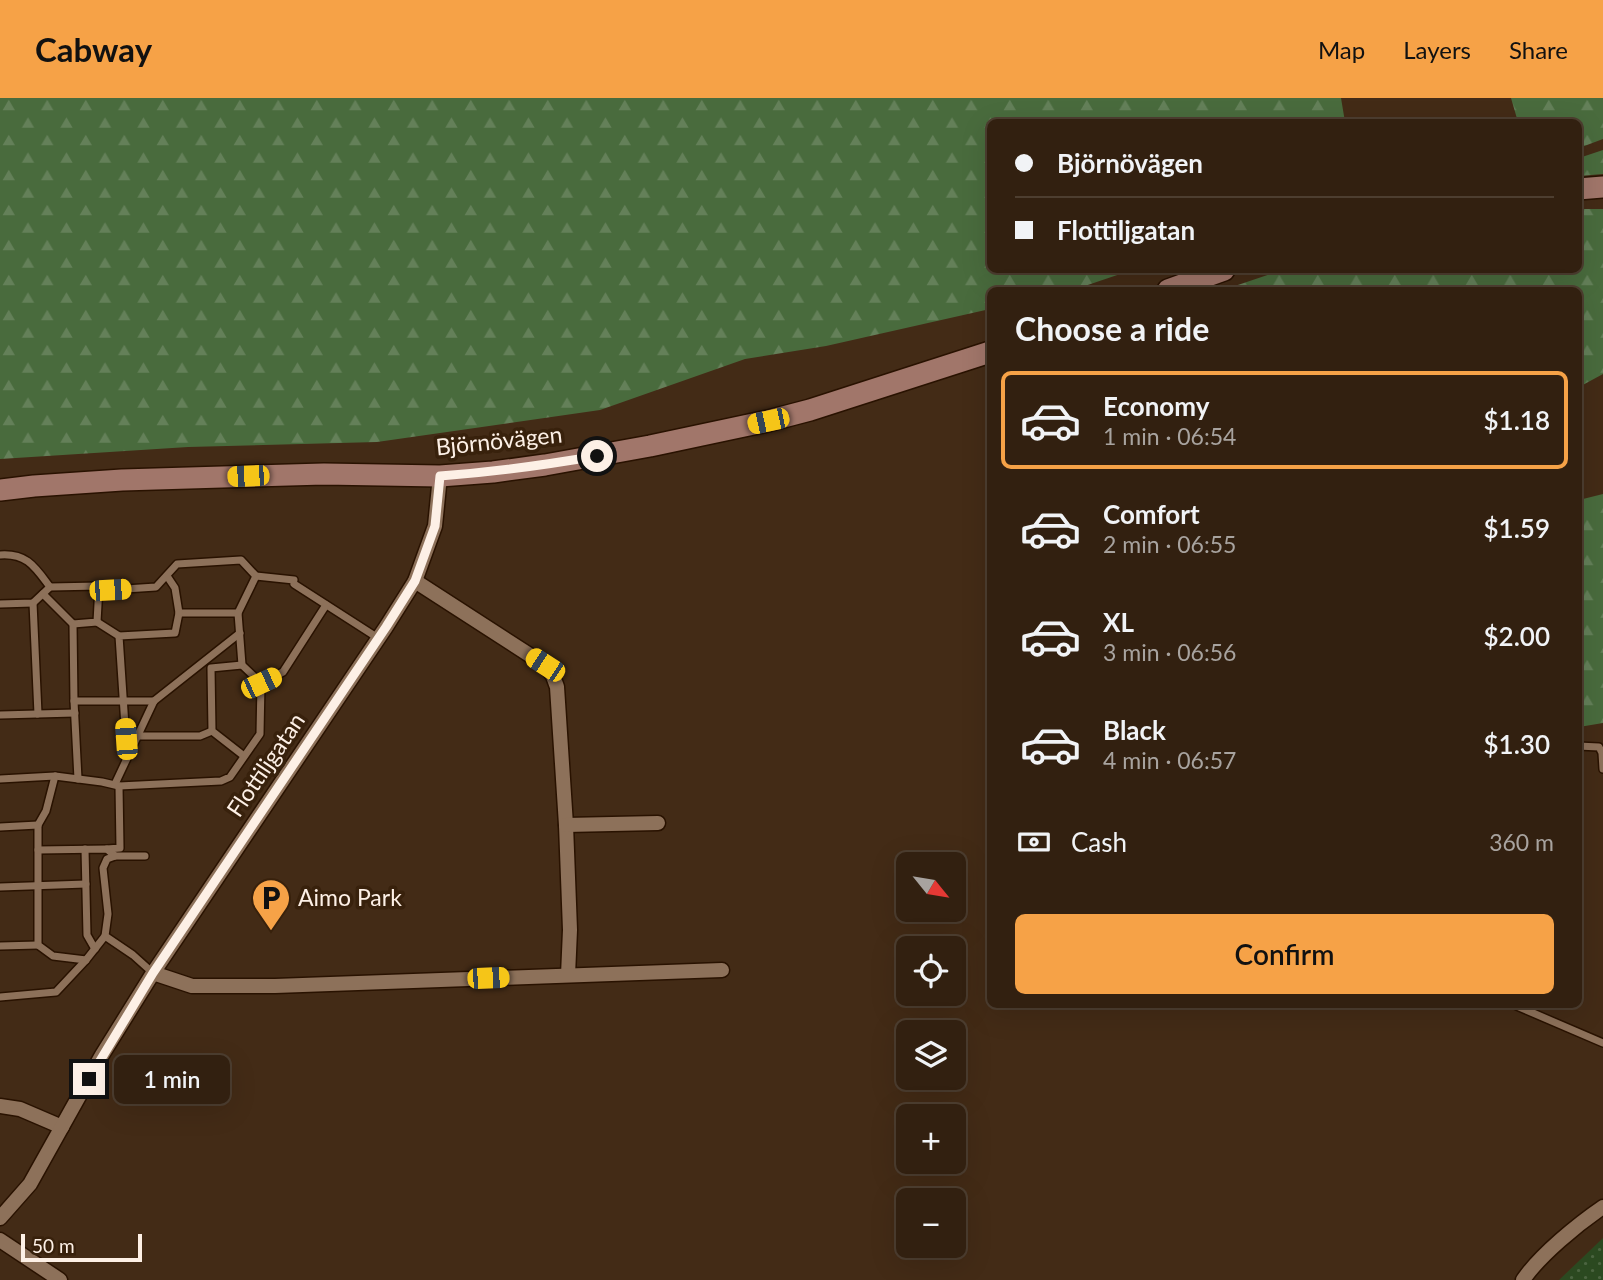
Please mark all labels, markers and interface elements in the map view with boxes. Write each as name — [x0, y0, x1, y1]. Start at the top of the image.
text: Cabway — [35, 29, 152, 69]
text: Map — [1318, 35, 1365, 64]
text: Layers — [1403, 35, 1471, 64]
text: Share — [1509, 35, 1568, 64]
text: Björnövägen — [1057, 147, 1203, 179]
text: Flottiljgatan — [1057, 214, 1195, 246]
text: Choose a ride — [1015, 309, 1209, 348]
icon: car — [1019, 389, 1082, 452]
text: Economy — [1103, 390, 1209, 422]
text: $1.18 — [1484, 404, 1550, 436]
car — [746, 406, 791, 436]
street label: Björnövägen — [434, 419, 563, 461]
text: 1 min · 06:54 — [1103, 422, 1236, 450]
route start — [581, 440, 613, 472]
car — [227, 465, 270, 487]
icon: car — [1019, 497, 1082, 560]
text: Comfort — [1103, 498, 1200, 530]
text: $1.59 — [1484, 512, 1550, 544]
text: 2 min · 06:55 — [1103, 530, 1236, 558]
car — [89, 578, 132, 602]
icon: car — [1019, 605, 1082, 668]
text: XL — [1103, 606, 1134, 638]
text: $2.00 — [1484, 620, 1550, 652]
text: 3 min · 06:56 — [1103, 638, 1236, 666]
car — [522, 645, 569, 685]
car — [238, 665, 285, 701]
street label: Flottiljgatan — [220, 707, 310, 822]
icon: car — [1019, 713, 1082, 776]
text: Black — [1103, 714, 1166, 746]
car — [115, 717, 138, 761]
text: $1.30 — [1484, 728, 1550, 760]
text: 4 min · 06:57 — [1103, 746, 1236, 774]
icon: cash — [1015, 823, 1053, 861]
text: Cash — [1071, 826, 1127, 858]
text: 360 m — [1489, 828, 1554, 856]
north arrow — [896, 852, 966, 922]
map controls — [896, 852, 966, 1258]
parking icon: Aimo Park — [250, 877, 292, 932]
place label: Aimo Park — [298, 883, 402, 911]
button: Confirm — [1015, 914, 1554, 994]
button: locate — [896, 936, 966, 1006]
car — [467, 967, 510, 989]
button: layers — [896, 1020, 966, 1090]
callout: 1 min — [114, 1054, 229, 1104]
route end — [73, 1063, 105, 1095]
text: 1 min — [144, 1065, 200, 1093]
button: + — [896, 1104, 966, 1174]
button: − — [896, 1188, 966, 1258]
scale bar — [21, 1231, 142, 1263]
text: 50 m — [32, 1234, 75, 1257]

